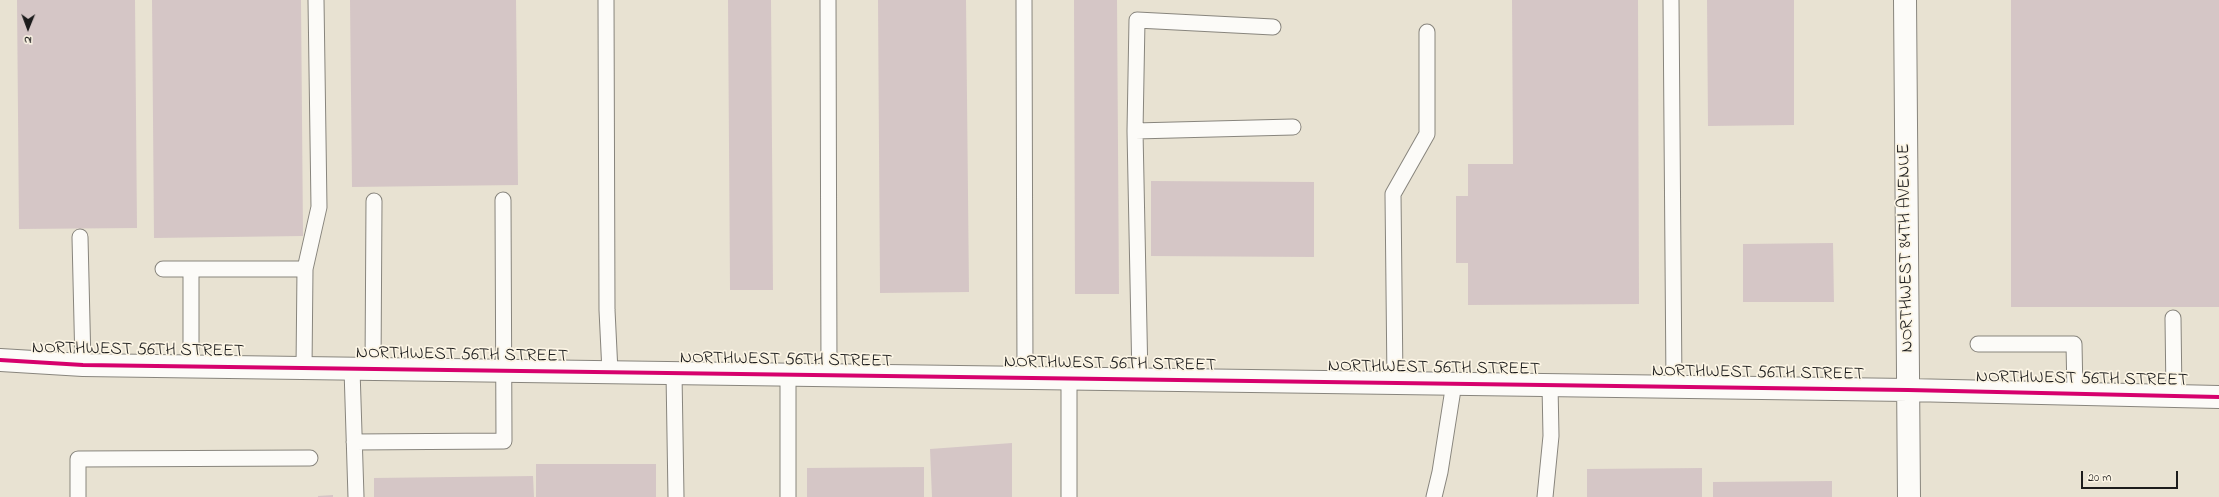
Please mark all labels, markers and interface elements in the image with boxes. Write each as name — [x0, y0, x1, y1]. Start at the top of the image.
north arrow — [8, 8, 48, 48]
text: N — [24, 32, 32, 48]
street label: NORTHWEST 84TH AVENUE — [1894, 143, 1920, 353]
street label: NORTHWEST 56TH STREET — [32, 338, 244, 364]
street label: NORTHWEST 56TH STREET — [356, 343, 568, 369]
street label: NORTHWEST 56TH STREET — [680, 348, 892, 374]
street label: NORTHWEST 56TH STREET — [1004, 352, 1216, 378]
street label: NORTHWEST 56TH STREET — [1328, 356, 1540, 382]
street label: NORTHWEST 56TH STREET — [1652, 361, 1864, 387]
street label: NORTHWEST 56TH STREET — [1976, 367, 2188, 393]
scale bar — [2083, 463, 2180, 489]
text: 20 m — [2088, 469, 2111, 487]

